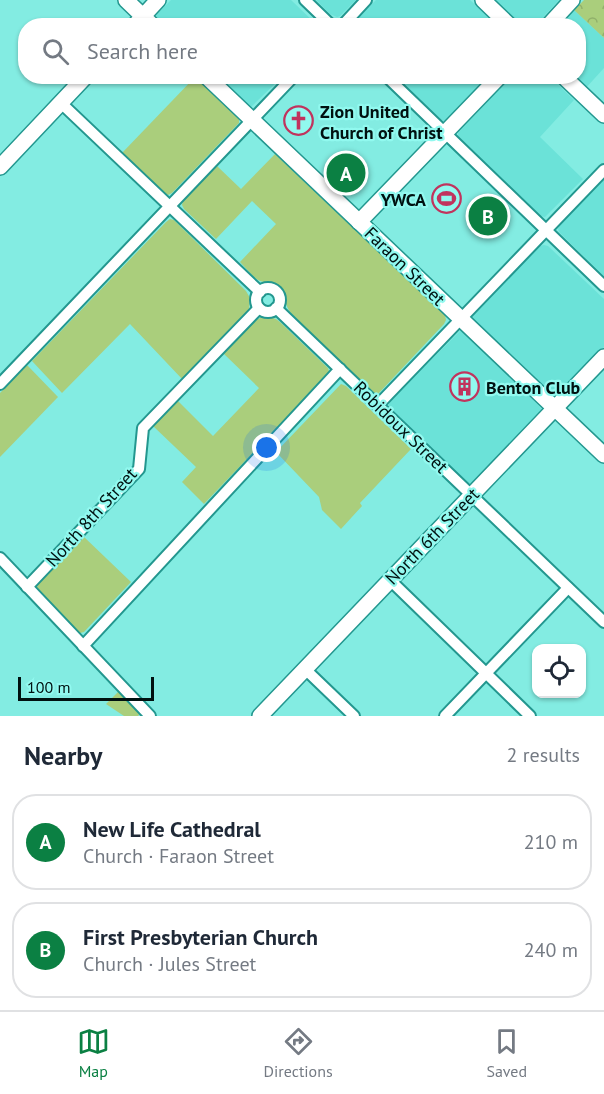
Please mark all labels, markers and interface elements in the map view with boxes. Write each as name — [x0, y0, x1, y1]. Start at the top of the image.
search box — [18, 18, 586, 84]
icon: search — [39, 35, 72, 68]
text: Search here — [87, 37, 198, 65]
place label: Zion United Church of Christ — [320, 100, 443, 144]
church icon: Zion United Church of Christ — [283, 105, 315, 137]
pin: A — [326, 150, 366, 195]
sports icon: YWCA — [431, 183, 463, 215]
place label: YWCA — [380, 188, 426, 211]
pin: B — [468, 194, 508, 238]
street label: Faraon Street — [360, 222, 450, 310]
building icon: Benton Club — [449, 371, 481, 403]
street label: Robidoux Street — [349, 376, 453, 478]
place label: Benton Club — [486, 376, 581, 399]
your location — [252, 433, 281, 462]
street label: North 8th Street — [40, 463, 142, 571]
street label: North 6th Street — [380, 483, 484, 589]
map controls — [532, 644, 586, 698]
button: locate — [532, 644, 586, 698]
scale bar — [18, 674, 154, 702]
text: 100 m — [27, 677, 70, 697]
text: Nearby — [24, 739, 102, 772]
text: 2 results — [507, 742, 580, 768]
text: New Life Cathedral — [83, 815, 261, 843]
text: A — [39, 829, 52, 855]
text: 210 m — [524, 829, 578, 855]
text: Church · Faraon Street — [83, 843, 274, 869]
text: First Presbyterian Church — [83, 923, 318, 951]
text: B — [40, 937, 51, 963]
text: 240 m — [524, 937, 578, 963]
text: Church · Jules Street — [83, 951, 256, 977]
tab: Map — [77, 1025, 110, 1081]
tab: Directions — [264, 1025, 333, 1081]
tab: Saved — [486, 1025, 527, 1081]

